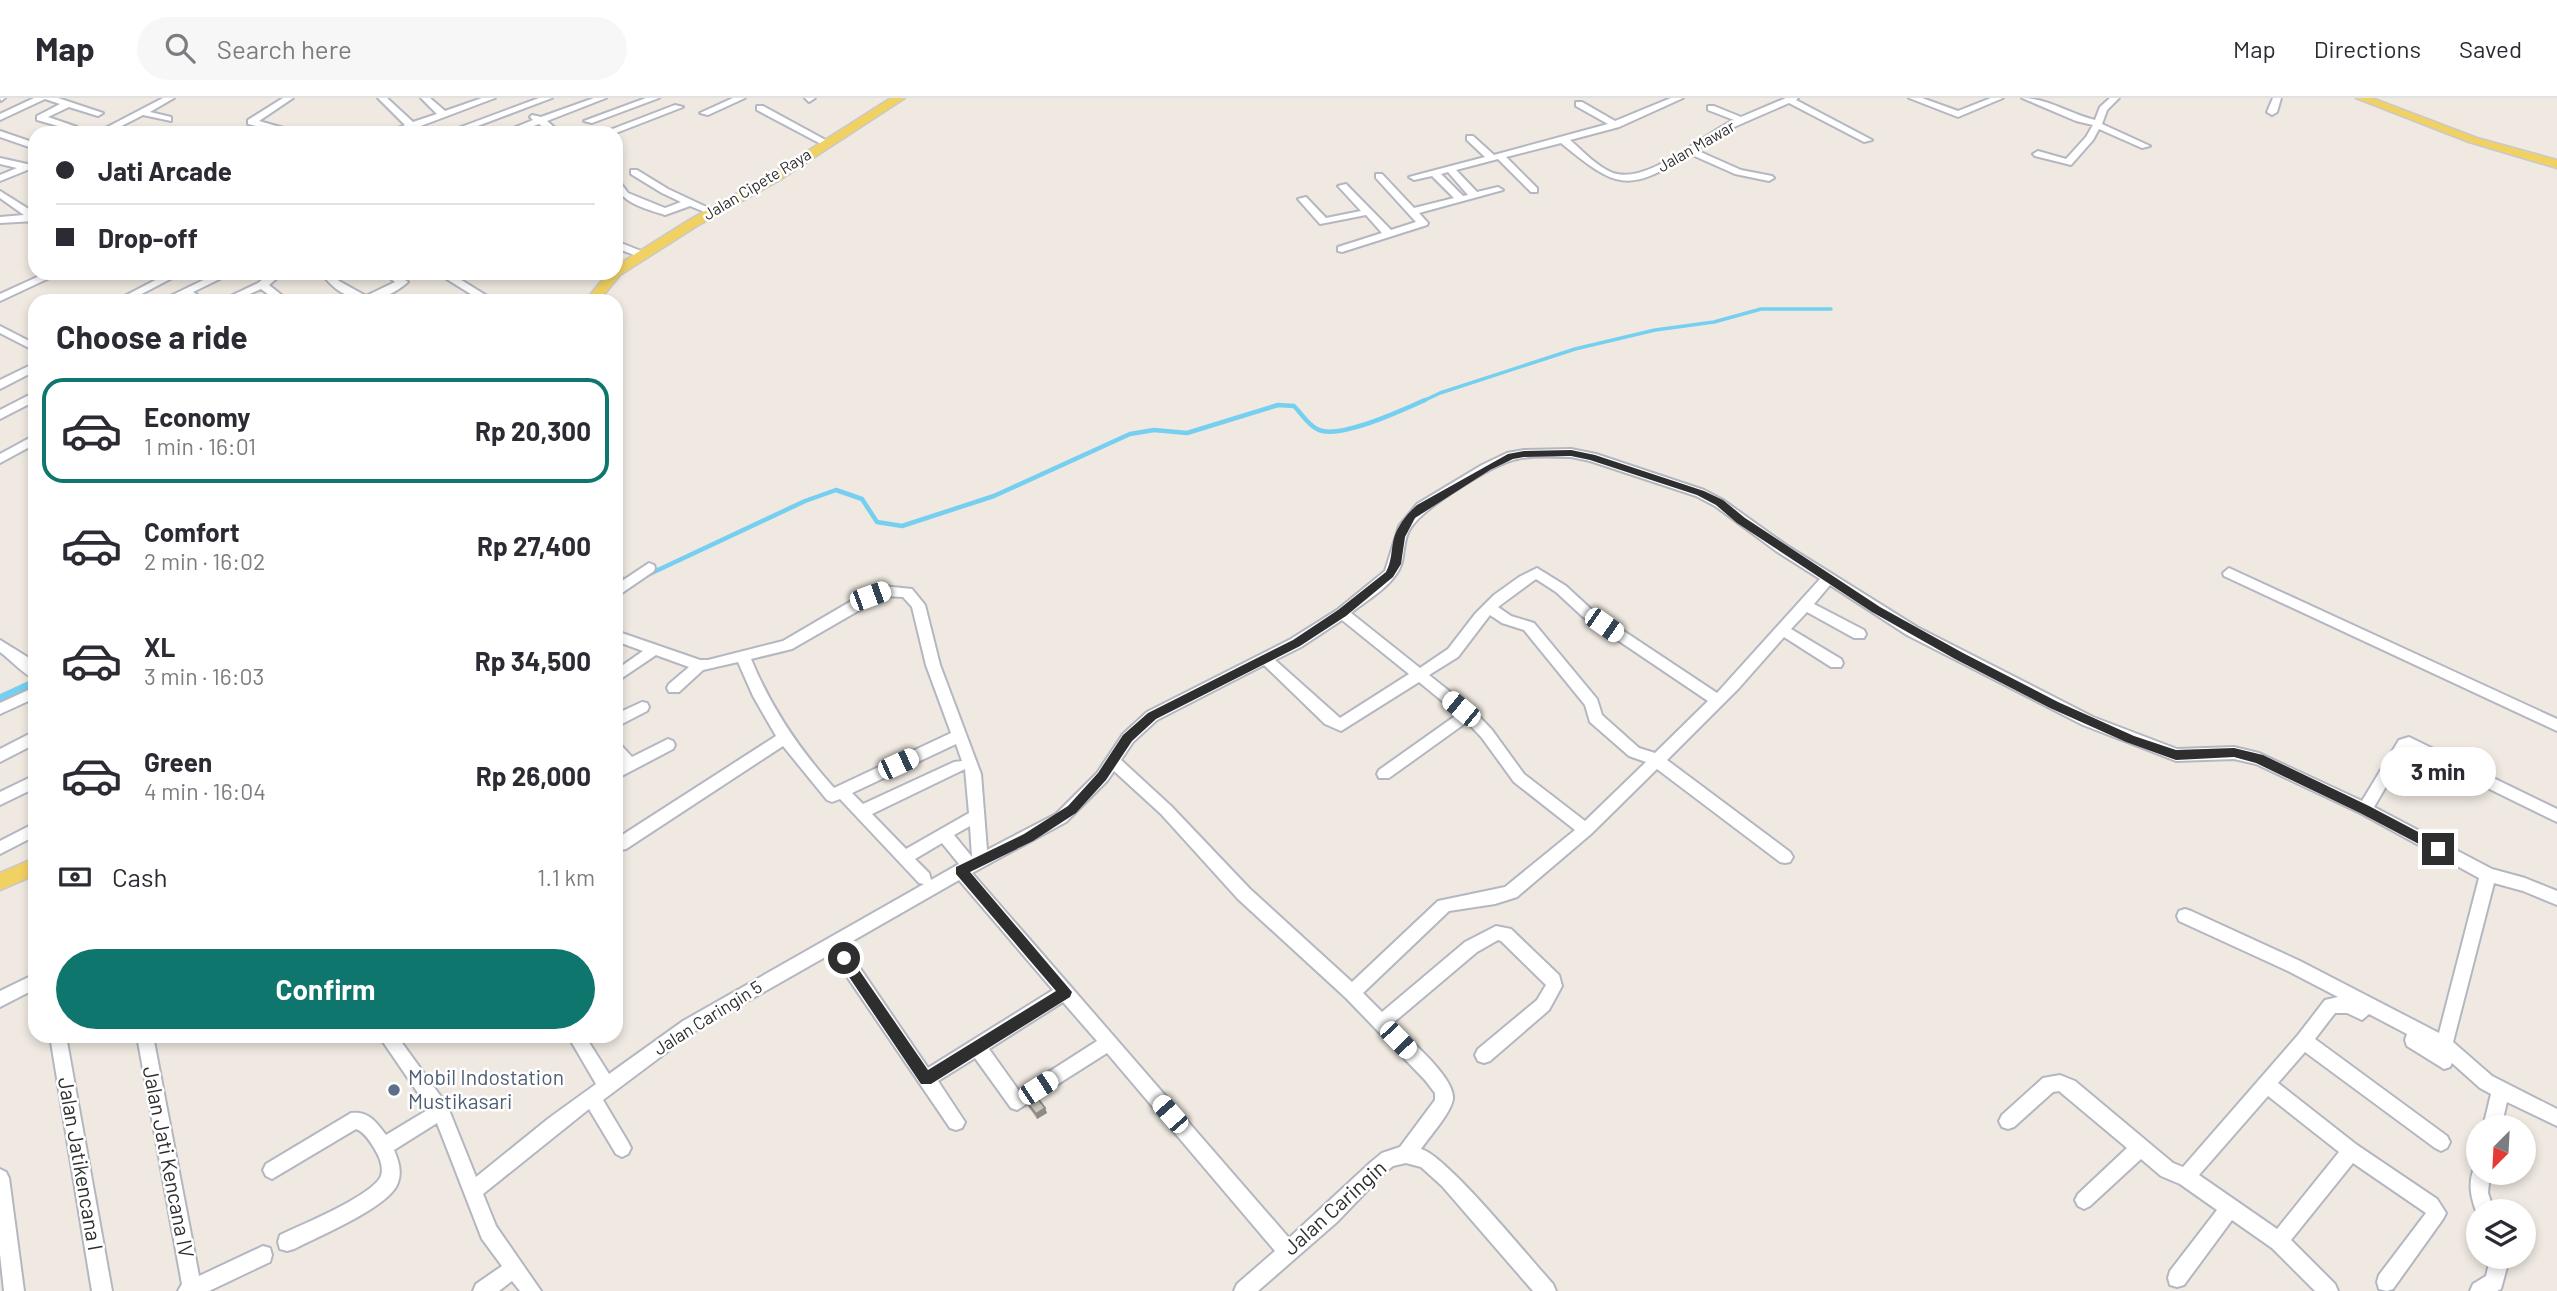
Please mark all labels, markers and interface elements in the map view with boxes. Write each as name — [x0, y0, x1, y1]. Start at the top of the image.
search box — [137, 17, 627, 80]
text: Map — [35, 28, 95, 68]
icon: search — [161, 29, 199, 67]
text: Search here — [217, 33, 352, 64]
text: Map — [2233, 34, 2276, 63]
text: Directions — [2314, 34, 2421, 63]
text: Saved — [2459, 34, 2522, 63]
street label: Jalan Mawar — [1654, 116, 1738, 175]
street label: Jalan Cipete Raya — [699, 144, 814, 223]
text: Jati Arcade — [98, 155, 232, 186]
text: Drop-off — [98, 222, 198, 253]
text: Choose a ride — [56, 317, 248, 355]
icon: car — [60, 399, 123, 462]
text: Economy — [144, 401, 250, 432]
text: Rp 20,300 — [475, 415, 591, 446]
text: 1 min · 16:01 — [144, 432, 256, 460]
icon: car — [60, 514, 123, 577]
text: Comfort — [144, 516, 240, 547]
text: Rp 27,400 — [477, 530, 591, 561]
text: 2 min · 16:02 — [144, 547, 265, 575]
car — [847, 579, 894, 613]
car — [1581, 604, 1628, 646]
icon: car — [60, 629, 123, 692]
text: XL — [144, 631, 175, 662]
text: Rp 34,500 — [475, 645, 591, 676]
text: 3 min · 16:03 — [144, 662, 264, 690]
car — [1439, 688, 1484, 730]
icon: car — [60, 744, 123, 807]
text: Green — [144, 746, 212, 777]
car — [875, 746, 922, 782]
callout: 3 min — [2380, 748, 2496, 796]
text: 3 min — [2411, 757, 2465, 785]
text: Rp 26,000 — [476, 760, 591, 791]
text: 4 min · 16:04 — [144, 777, 266, 805]
route end — [2422, 833, 2454, 865]
icon: cash — [56, 858, 94, 896]
text: Cash — [112, 861, 167, 892]
text: 1.1 km — [537, 863, 595, 891]
route start — [828, 942, 860, 974]
button: Confirm — [56, 949, 595, 1029]
street label: Jalan Caringin 5 — [649, 975, 766, 1059]
car — [1376, 1018, 1421, 1062]
street label: Jalan Jati Kencana IV — [139, 1064, 200, 1260]
place label: Mobil Indostation Mustikasari — [408, 1064, 564, 1113]
car — [1015, 1068, 1062, 1108]
street label: Jalan Jatikencana I — [54, 1075, 109, 1252]
marker: Mobil Indostation Mustikasari — [386, 1082, 402, 1098]
car — [1149, 1091, 1192, 1137]
north arrow — [2466, 1115, 2536, 1185]
map controls — [2466, 1115, 2536, 1269]
street label: Jalan Caringin — [1278, 1154, 1390, 1260]
button: layers — [2466, 1199, 2536, 1269]

